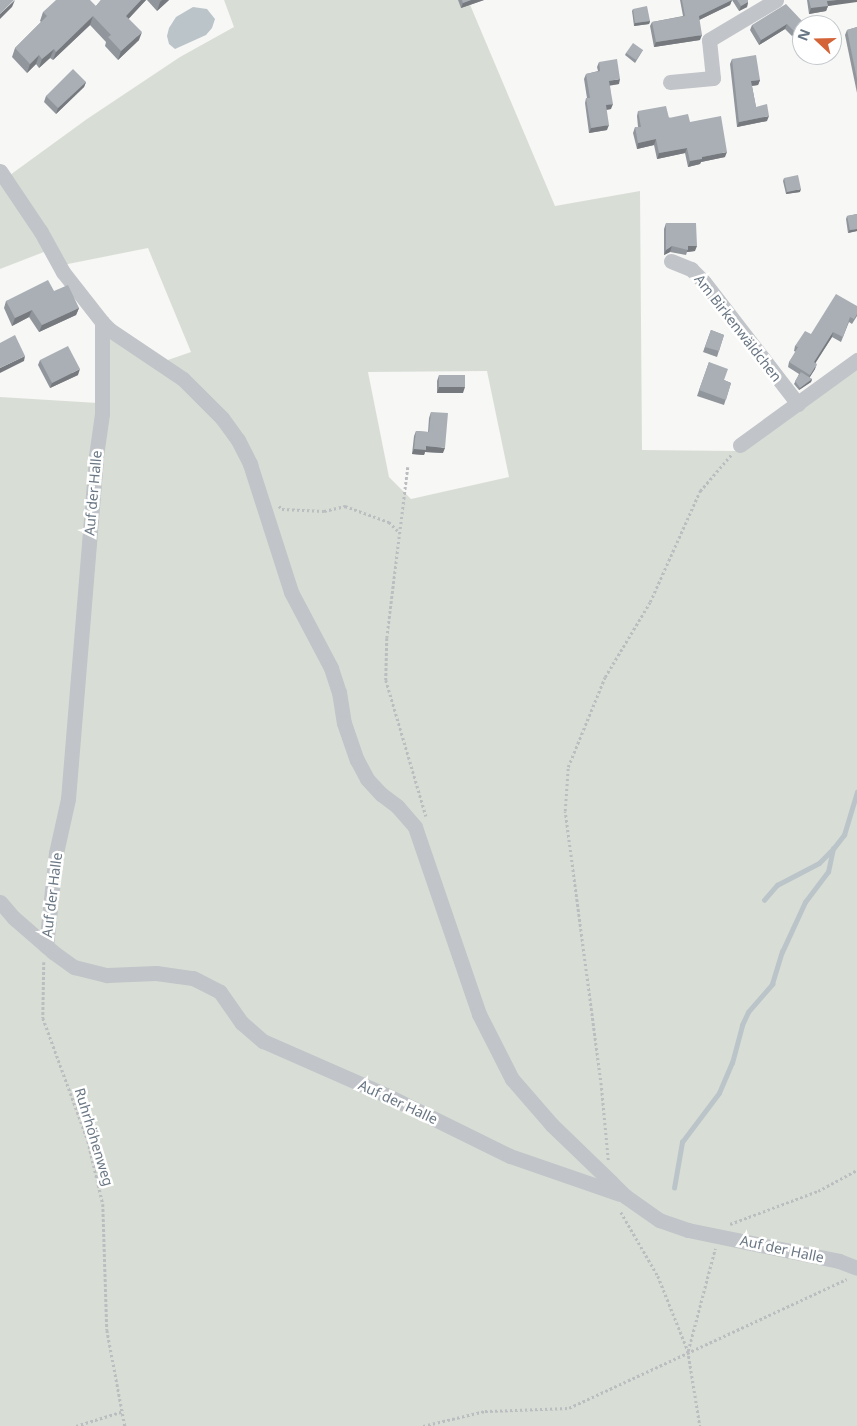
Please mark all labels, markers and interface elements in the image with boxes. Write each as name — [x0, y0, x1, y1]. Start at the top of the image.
north arrow — [792, 15, 842, 65]
text: N — [793, 26, 814, 44]
street label: Am Birkenwäldchen — [691, 271, 785, 385]
street label: Auf der Halle — [81, 450, 105, 536]
street label: Auf der Halle — [38, 852, 66, 938]
street label: Auf der Halle — [356, 1076, 440, 1128]
street label: Ruhrhöhenweg — [71, 1086, 117, 1188]
street label: Auf der Halle — [739, 1232, 825, 1266]

